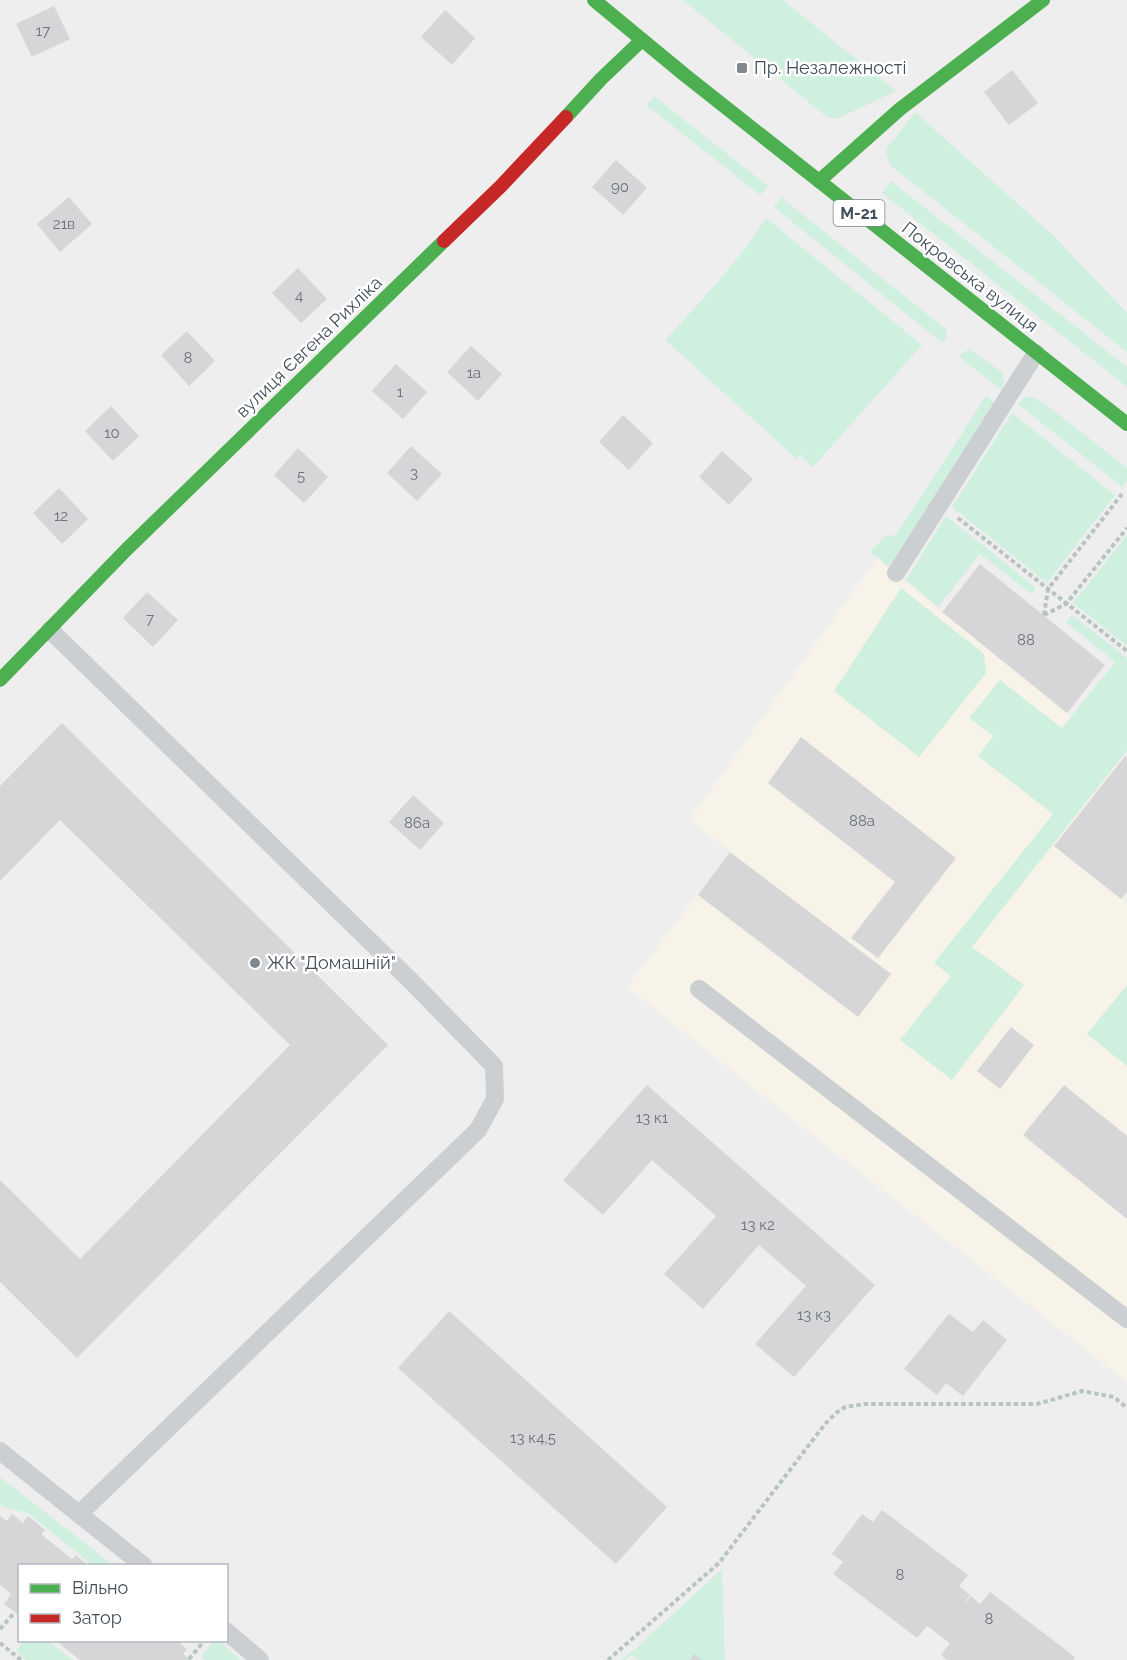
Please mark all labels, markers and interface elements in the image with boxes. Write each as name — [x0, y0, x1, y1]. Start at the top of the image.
house number: 17 — [36, 22, 50, 40]
place label: Пр. Незалежності — [754, 57, 906, 78]
marker: Пр. Незалежності — [735, 61, 749, 75]
house number: 90 — [611, 178, 629, 196]
road number: М-21 — [834, 200, 884, 226]
house number: 21в — [53, 215, 75, 233]
street label: Покровська вулиця — [898, 217, 1043, 336]
street label: вулиця Євгена Рихліка — [232, 272, 386, 422]
house number: 4 — [295, 287, 303, 305]
house number: 8 — [184, 349, 193, 367]
house number: 1а — [467, 364, 481, 382]
house number: 1 — [397, 383, 404, 401]
house number: 10 — [104, 424, 120, 442]
house number: 3 — [410, 464, 418, 482]
house number: 5 — [297, 467, 305, 485]
house number: 12 — [54, 507, 68, 525]
house number: 7 — [146, 610, 154, 628]
house number: 88 — [1017, 631, 1035, 649]
house number: 88а — [849, 812, 875, 830]
house number: 86а — [404, 814, 430, 832]
place label: ЖК "Домашній" — [267, 952, 396, 973]
marker: ЖК "Домашній" — [248, 956, 262, 970]
house number: 13 к1 — [636, 1109, 669, 1127]
house number: 13 к2 — [741, 1216, 775, 1234]
house number: 13 к3 — [797, 1306, 831, 1324]
house number: 13 к4,5 — [510, 1429, 556, 1447]
legend — [18, 1564, 228, 1642]
house number: 8 — [896, 1566, 905, 1584]
text: Вільно — [72, 1577, 128, 1598]
text: Затор — [72, 1607, 122, 1628]
house number: 8 — [985, 1610, 994, 1628]

